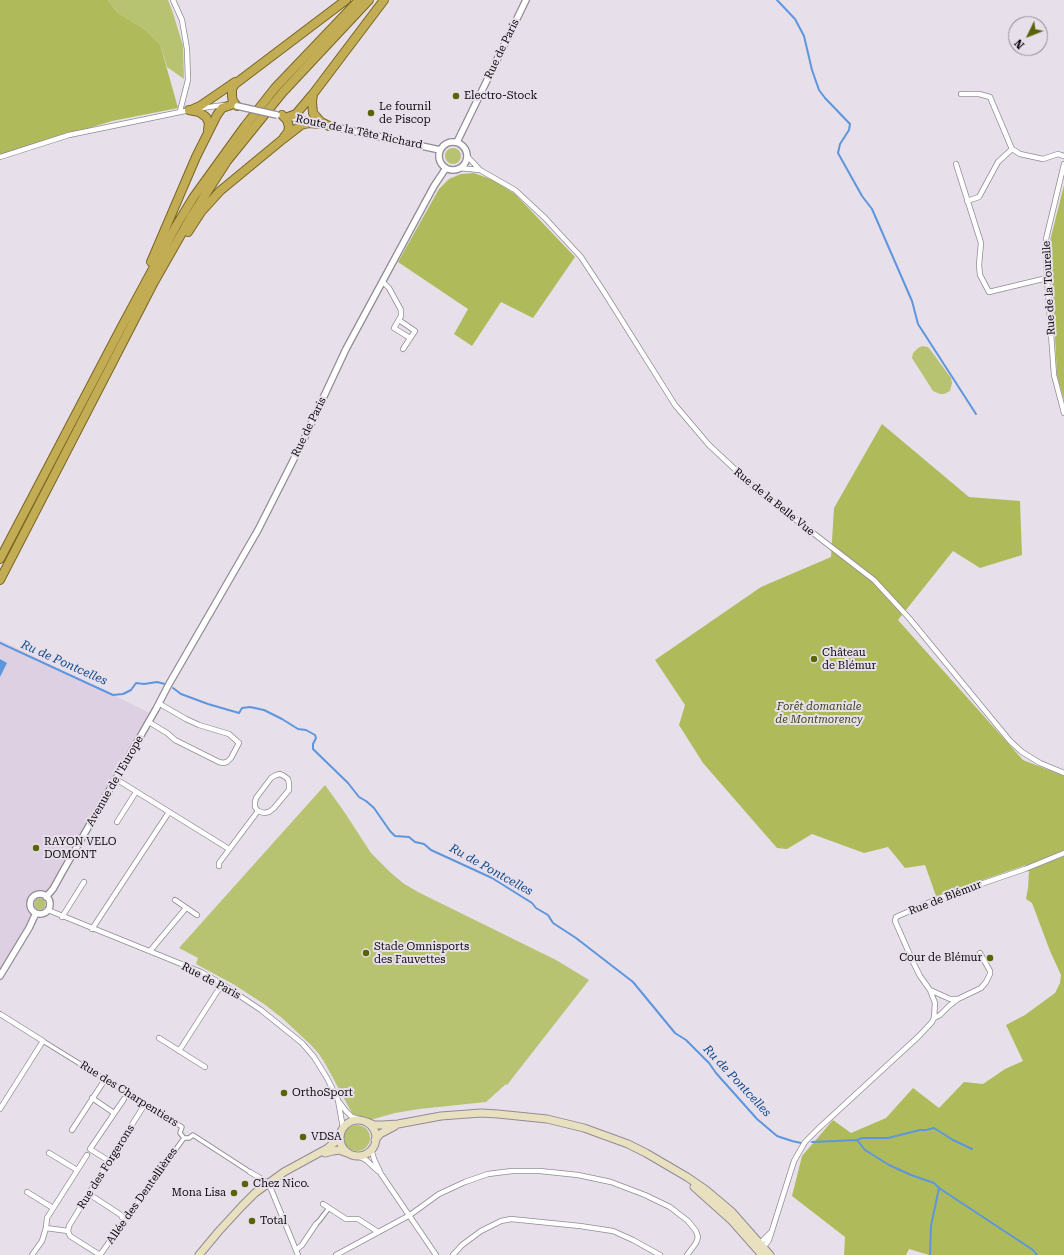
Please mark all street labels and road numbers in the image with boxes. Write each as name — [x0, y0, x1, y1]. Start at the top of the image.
street label: Rue de Paris — [482, 17, 522, 81]
street label: Route de la Tête Richard — [294, 112, 424, 152]
street label: Rue de la Tourelle — [1040, 240, 1058, 336]
street label: Rue de Paris — [289, 395, 329, 459]
street label: Rue de la Belle Vue — [731, 465, 817, 539]
street label: Avenue de l'Europe — [84, 733, 146, 829]
street label: Rue de Blémur — [907, 878, 983, 918]
street label: Rue de Paris — [179, 960, 243, 1002]
street label: Rue des Charpentiers — [77, 1058, 181, 1130]
street label: Rue des Forgerons — [75, 1122, 137, 1212]
street label: Allée des Dentellières — [104, 1145, 180, 1247]

